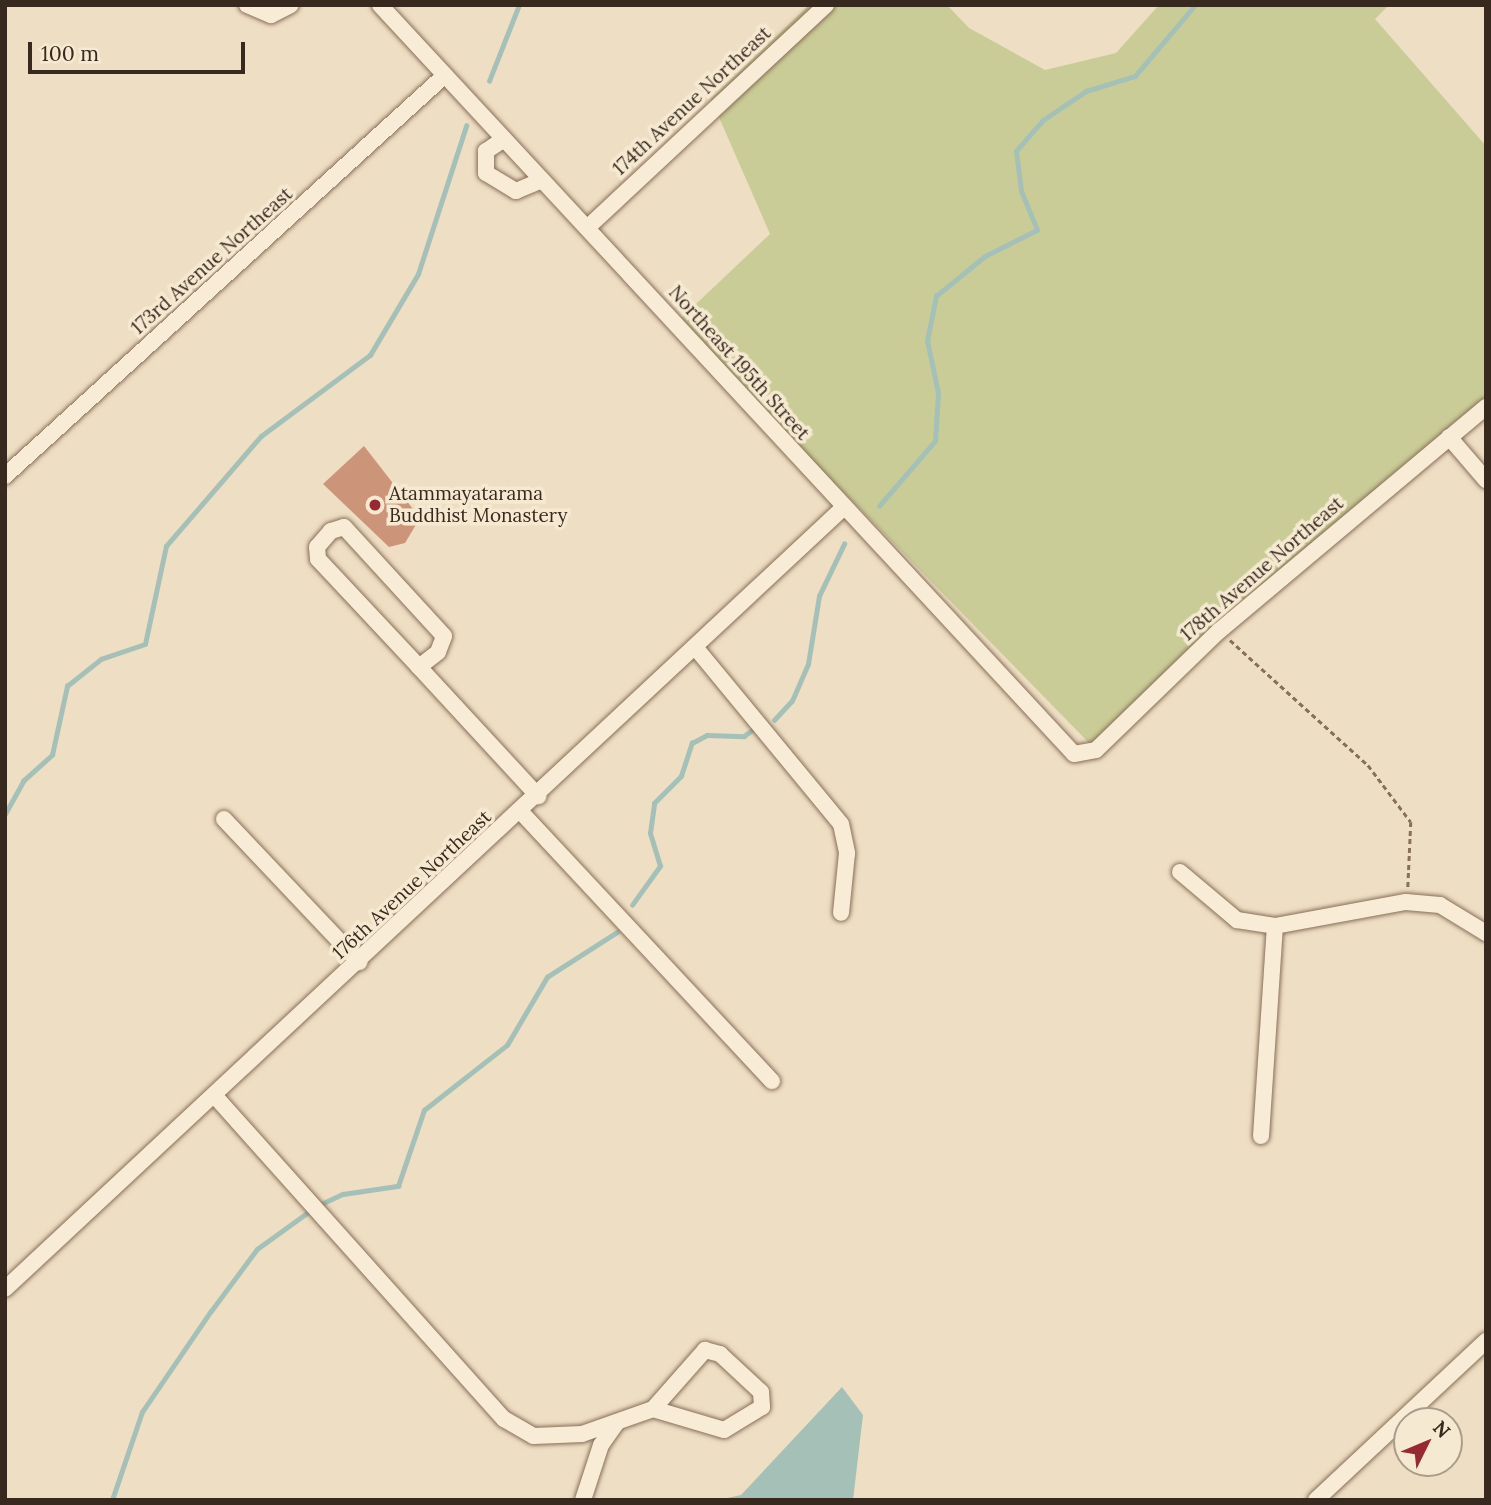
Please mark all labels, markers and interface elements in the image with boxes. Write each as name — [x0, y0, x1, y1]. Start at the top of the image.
street label: 174th Avenue Northeast — [608, 22, 776, 180]
scale bar — [32, 28, 248, 72]
text: 100 m — [41, 40, 99, 67]
street label: 173rd Avenue Northeast — [127, 183, 297, 339]
street label: Northeast 195th Street — [664, 281, 814, 445]
place label: Atammayatarama Buddhist Monastery — [389, 483, 567, 527]
street label: 178th Avenue Northeast — [1176, 492, 1348, 646]
marker: Atammayatarama Buddhist Monastery — [367, 497, 383, 513]
street label: 176th Avenue Northeast — [328, 806, 496, 964]
north arrow — [1393, 1407, 1463, 1477]
text: N — [1428, 1415, 1456, 1443]

